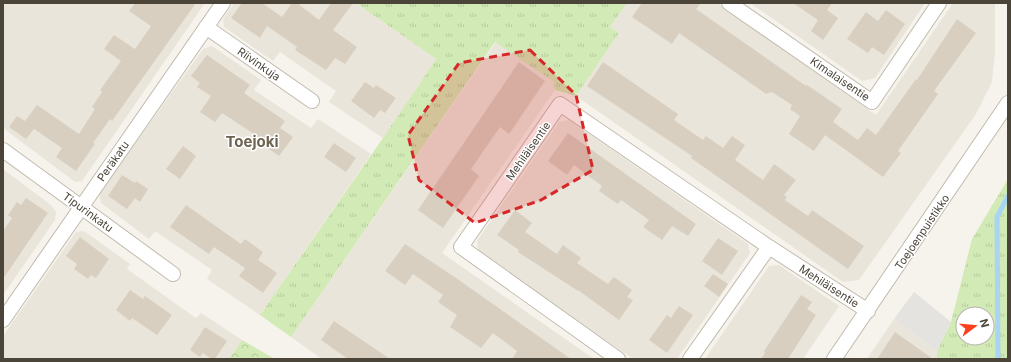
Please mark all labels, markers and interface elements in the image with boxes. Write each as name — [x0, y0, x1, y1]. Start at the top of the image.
street label: Riivinkuja — [235, 44, 283, 84]
street label: Kimalaisentie — [808, 54, 872, 104]
street label: Mehiläisentie — [503, 119, 553, 183]
district label: Toejoki — [225, 132, 279, 151]
street label: Peräkatu — [94, 138, 132, 184]
street label: Tipurinkatu — [60, 189, 116, 235]
street label: Toejoenpuistikko — [892, 191, 953, 272]
street label: Mehiläisentie — [796, 261, 862, 311]
north arrow — [955, 306, 995, 346]
text: N — [977, 317, 992, 329]

